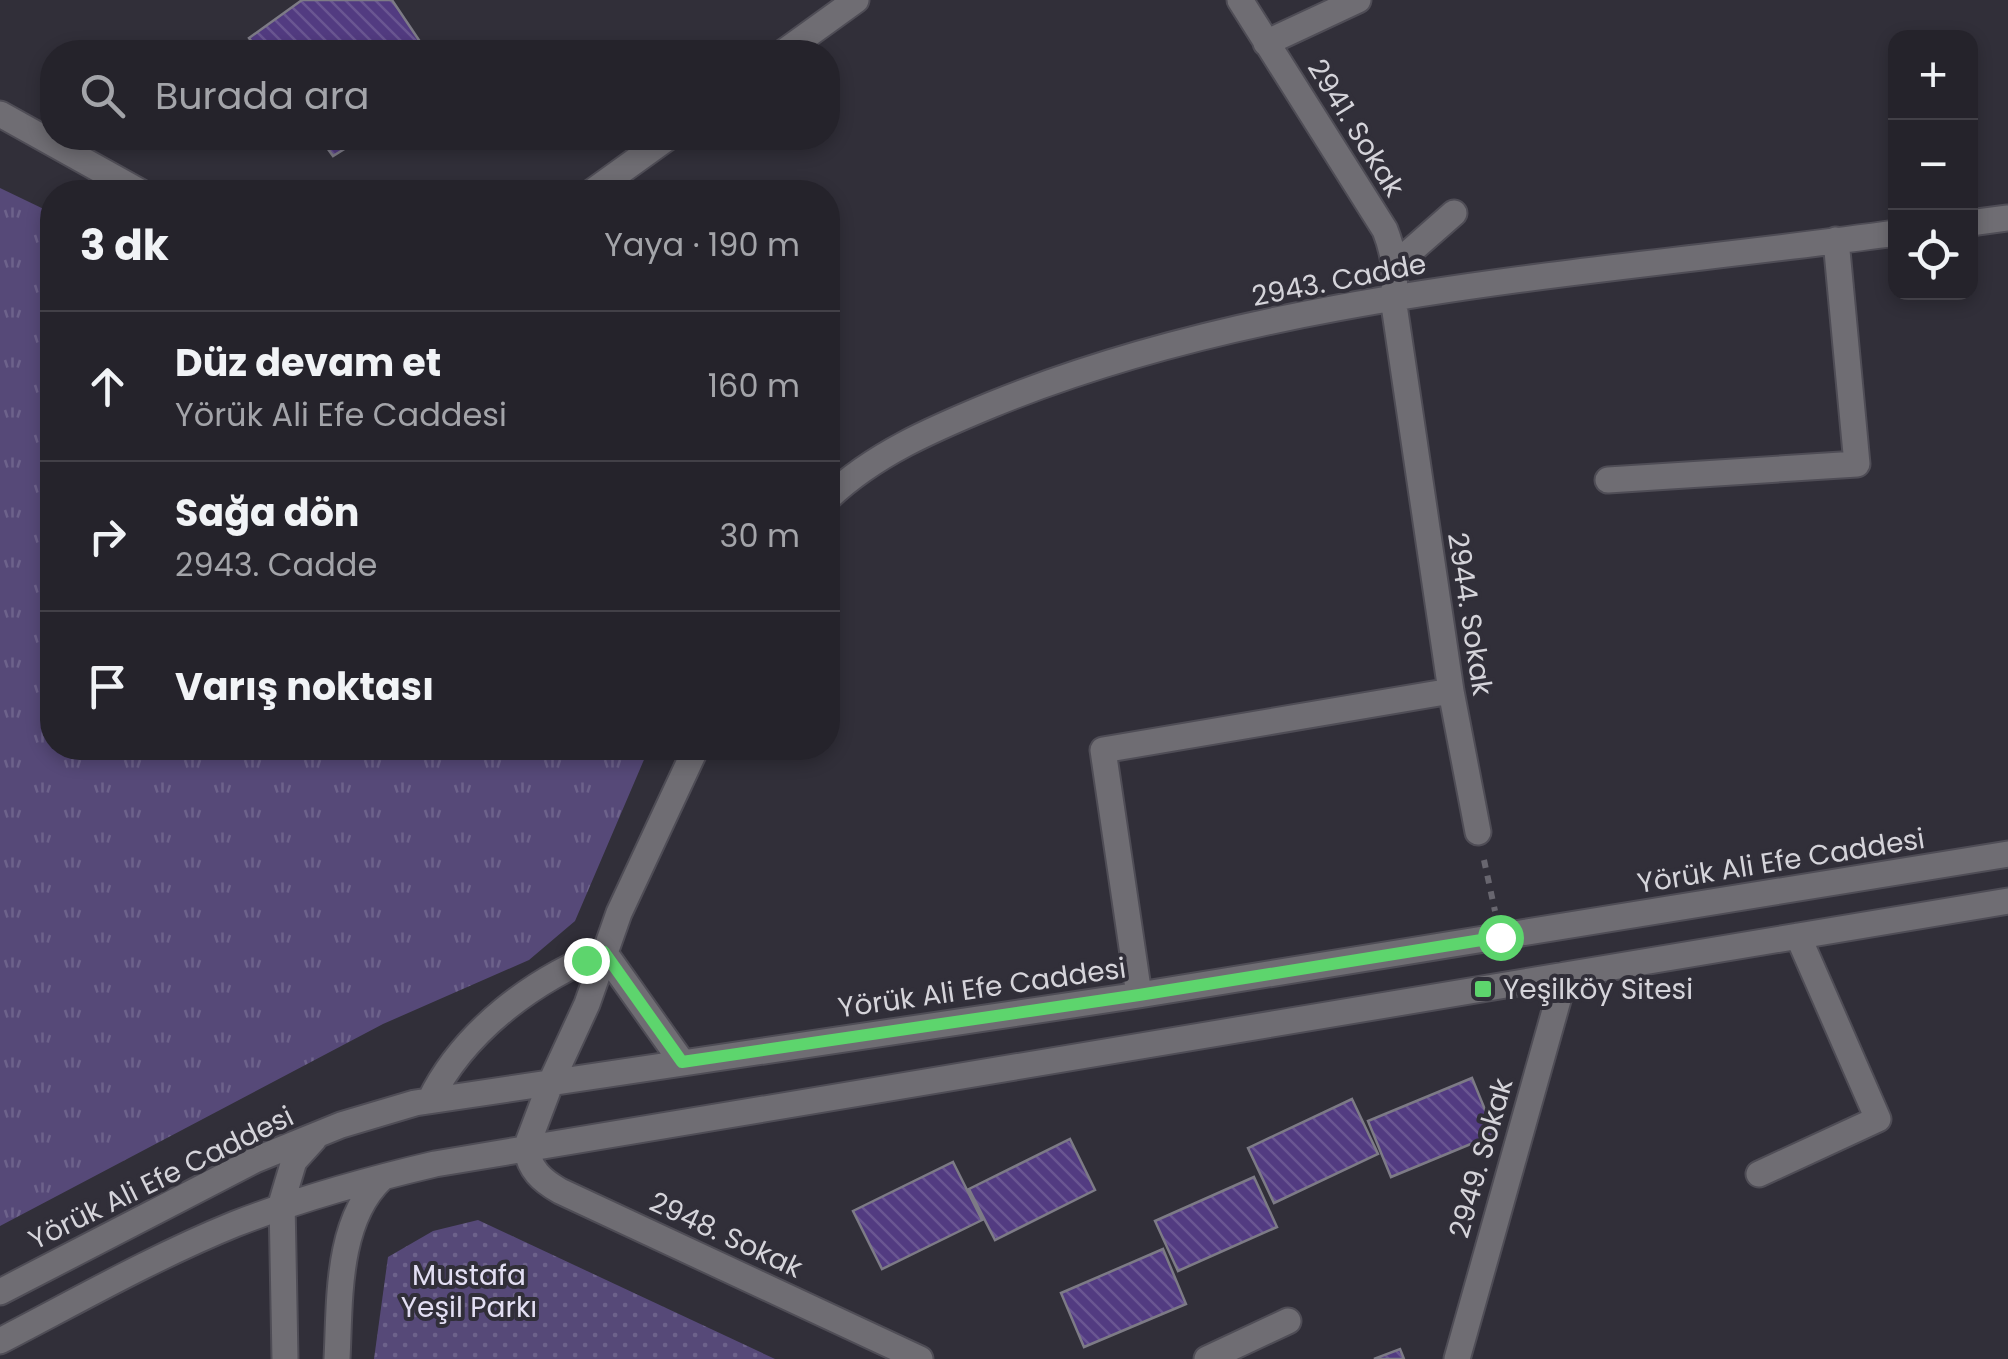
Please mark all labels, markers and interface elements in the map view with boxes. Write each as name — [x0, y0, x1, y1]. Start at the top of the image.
map controls — [1888, 30, 1978, 300]
button: + — [1888, 30, 1978, 120]
search box — [40, 40, 840, 150]
street label: 2941. Sokak — [1298, 52, 1414, 205]
icon: search — [75, 68, 130, 123]
text: Burada ara — [155, 69, 370, 122]
button: − — [1888, 120, 1978, 210]
button: locate — [1888, 210, 1978, 300]
text: 3 dk — [80, 216, 169, 275]
text: Yaya · 190 m — [604, 222, 800, 267]
street label: 2943. Cadde — [1248, 244, 1430, 316]
text: Düz devam et — [175, 336, 441, 389]
icon: ahead — [80, 359, 135, 414]
text: 160 m — [708, 363, 800, 408]
text: Yörük Ali Efe Caddesi — [175, 392, 507, 437]
text: Sağa dön — [175, 486, 359, 539]
icon: right — [80, 509, 135, 564]
text: 30 m — [720, 513, 800, 558]
street label: 2944. Sokak — [1438, 530, 1502, 699]
text: 2943. Cadde — [175, 542, 377, 587]
icon: arrive — [80, 659, 135, 714]
text: Varış noktası — [175, 660, 434, 713]
street label: Yörük Ali Efe Caddesi — [1635, 819, 1927, 903]
route start — [1478, 915, 1524, 961]
route end — [564, 938, 610, 984]
street label: Yörük Ali Efe Caddesi — [836, 948, 1128, 1028]
place label: Yeşilköy Sitesi — [1503, 970, 1693, 1009]
marker: Yeşilköy Sitesi — [1472, 978, 1494, 1000]
street label: 2949. Sokak — [1440, 1073, 1523, 1242]
street label: Yörük Ali Efe Caddesi — [22, 1097, 300, 1259]
street label: 2948. Sokak — [643, 1183, 809, 1288]
park label: Mustafa Yeşil Parkı — [401, 1256, 537, 1327]

